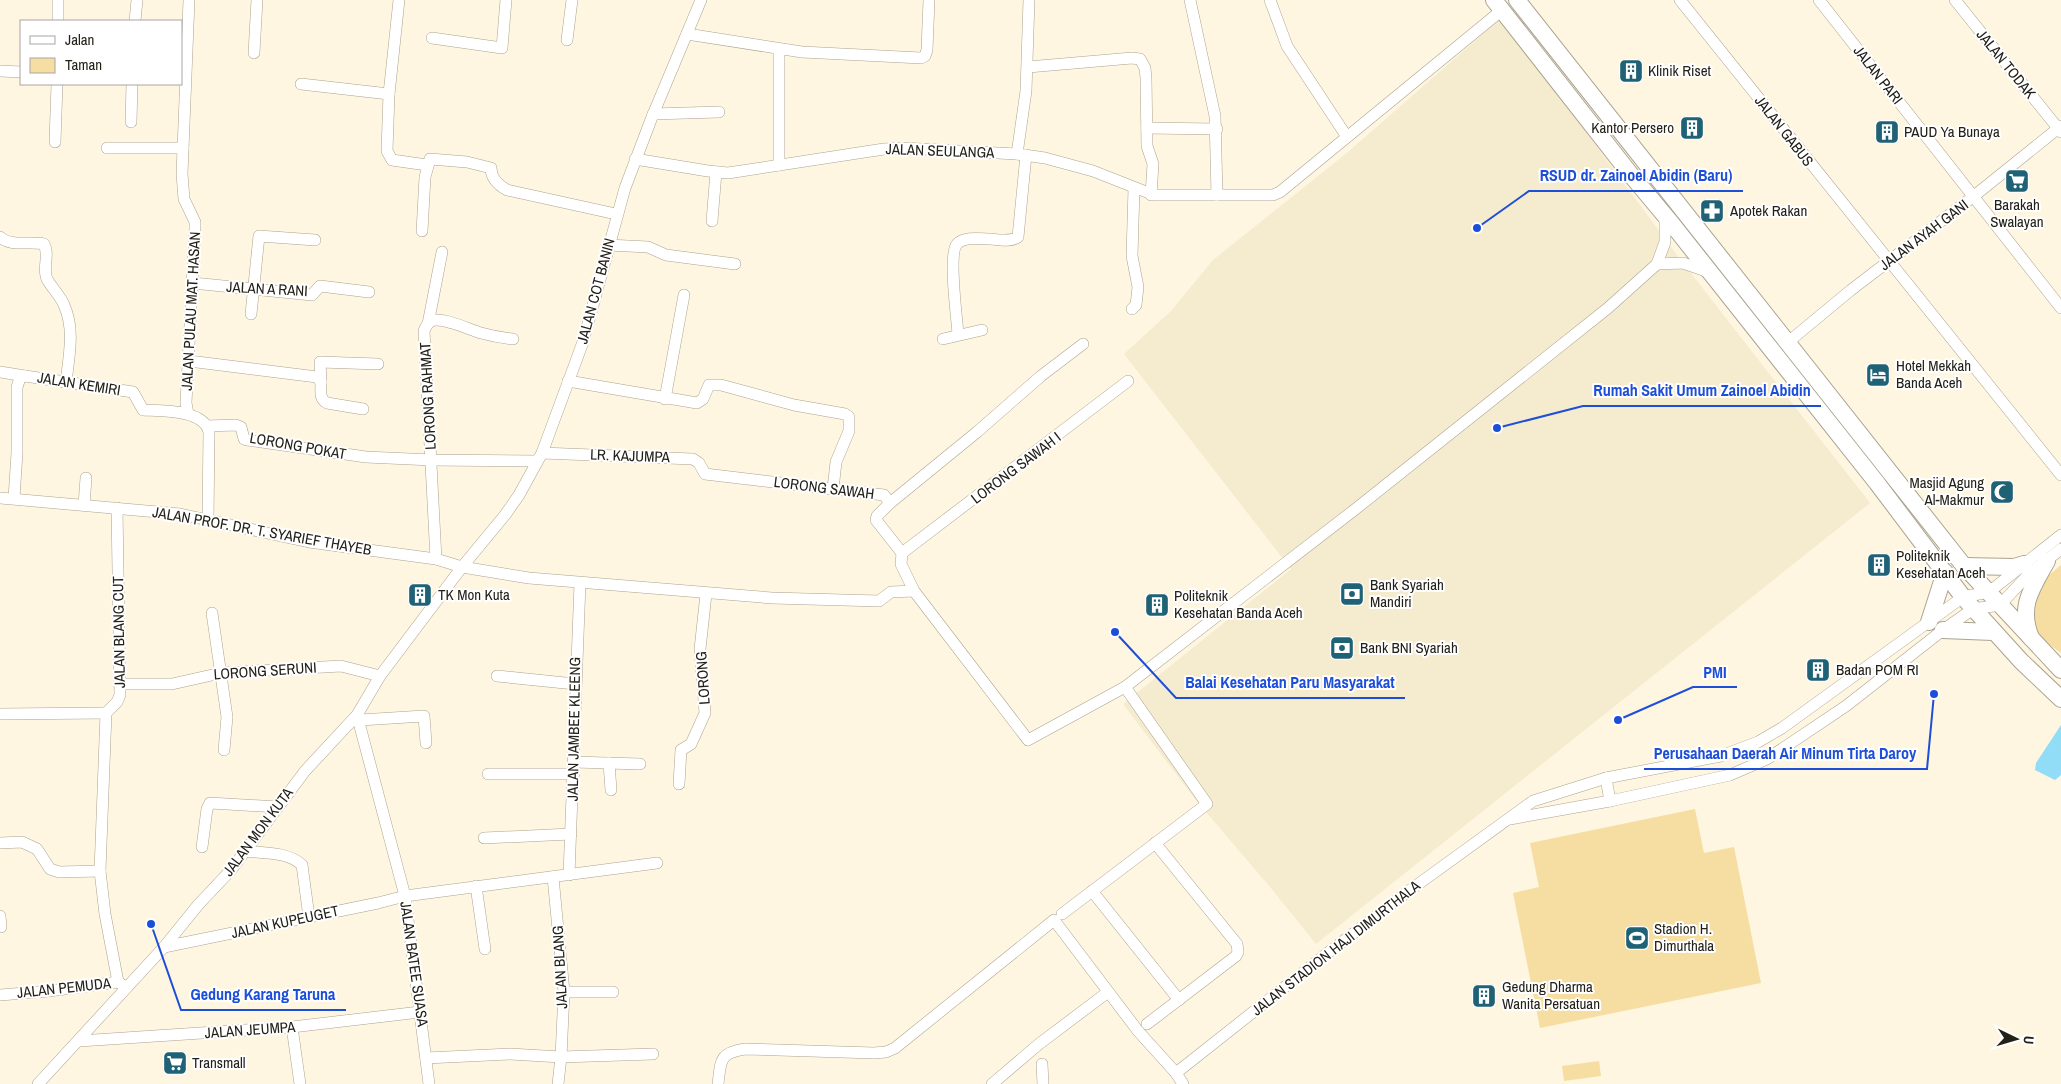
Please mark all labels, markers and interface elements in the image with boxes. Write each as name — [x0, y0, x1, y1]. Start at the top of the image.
legend — [20, 20, 182, 85]
street label: JALAN TODAK — [1972, 25, 2041, 103]
text: Jalan — [65, 29, 94, 50]
street label: JALAN PARI — [1849, 41, 1908, 109]
text: Taman — [65, 54, 102, 75]
building icon: Klinik Riset — [1618, 58, 1644, 84]
place label: Klinik Riset — [1648, 60, 1711, 81]
street label: JALAN GABUS — [1750, 91, 1819, 171]
building icon: Kantor Persero — [1679, 115, 1705, 141]
place label: Kantor Persero — [1591, 117, 1674, 138]
building icon: PAUD Ya Bunaya — [1874, 119, 1900, 145]
place label: PAUD Ya Bunaya — [1904, 121, 2000, 142]
street label: JALAN SEULANGA — [885, 138, 995, 163]
callout: RSUD dr. Zainoel Abidin (Baru) — [1529, 160, 1743, 191]
text: RSUD dr. Zainoel Abidin (Baru) — [1540, 164, 1732, 186]
supermarket icon: Barakah Swalayan — [2004, 168, 2030, 194]
street label: JALAN AYAH GANI — [1875, 194, 1972, 275]
place label: Barakah Swalayan — [1990, 194, 2044, 232]
pharmacy icon: Apotek Rakan — [1699, 198, 1725, 224]
place label: Apotek Rakan — [1729, 200, 1807, 221]
street label: JALAN PULAU MAT. HASAN — [176, 231, 205, 391]
street label: JALAN COT BANIN — [571, 236, 620, 346]
street label: JALAN A RANI — [226, 276, 308, 301]
street label: LORONG RAHMAT — [414, 341, 441, 450]
place label: Hotel Mekkah Banda Aceh — [1896, 355, 1971, 393]
hotel icon: Hotel Mekkah Banda Aceh — [1865, 362, 1891, 388]
street label: JALAN KEMIRI — [36, 367, 122, 400]
callout: Rumah Sakit Umum Zainoel Abidin — [1583, 375, 1821, 406]
text: Rumah Sakit Umum Zainoel Abidin — [1593, 379, 1811, 401]
street label: LORONG POKAT — [248, 427, 348, 464]
street label: LORONG SAWAH I — [966, 427, 1065, 508]
street label: LR. KAJUMPA — [590, 444, 671, 467]
street label: LORONG SAWAH — [773, 471, 875, 504]
place label: Masjid Agung Al-Makmur — [1909, 472, 1984, 510]
mosque icon: Masjid Agung Al-Makmur — [1989, 479, 2015, 505]
street label: JALAN PROF. DR. T. SYARIEF THAYEB — [151, 501, 373, 560]
place label: Politeknik Kesehatan Aceh — [1896, 545, 1986, 583]
building icon: Politeknik Kesehatan Aceh — [1866, 552, 1892, 578]
place label: Bank Syariah Mandiri — [1370, 574, 1444, 612]
street label: JALAN BLANG CUT — [107, 575, 130, 688]
bank icon: Bank Syariah Mandiri — [1339, 581, 1365, 607]
building icon: TK Mon Kuta — [407, 582, 433, 608]
place label: TK Mon Kuta — [438, 584, 510, 605]
place label: Politeknik Kesehatan Banda Aceh — [1174, 585, 1303, 623]
building icon: Politeknik Kesehatan Banda Aceh — [1144, 592, 1170, 618]
bank icon: Bank BNI Syariah — [1329, 635, 1355, 661]
place label: Bank BNI Syariah — [1360, 637, 1458, 658]
street label: LORONG — [690, 651, 715, 705]
street label: LORONG SERUNI — [213, 656, 317, 685]
callout: PMI — [1693, 656, 1737, 687]
street label: JALAN JAMBEE KLEENG — [562, 657, 585, 801]
building icon: Badan POM RI — [1805, 657, 1831, 683]
place label: Badan POM RI — [1836, 659, 1919, 680]
text: PMI — [1703, 661, 1727, 683]
callout: Balai Kesehatan Paru Masyarakat — [1176, 667, 1405, 698]
text: Balai Kesehatan Paru Masyarakat — [1185, 671, 1395, 693]
callout: Perusahaan Daerah Air Minum Tirta Daroy — [1644, 738, 1927, 769]
text: Perusahaan Daerah Air Minum Tirta Daroy — [1654, 742, 1917, 764]
street label: JALAN MON KUTA — [217, 783, 298, 880]
street label: JALAN STADION HAJI DIMURTHALA — [1247, 875, 1425, 1020]
street label: JALAN KUPEUGET — [229, 900, 341, 943]
street label: JALAN BATEE SUASA — [395, 900, 434, 1029]
place label: Stadion H. Dimurthala — [1654, 918, 1714, 956]
street label: JALAN BLANG — [547, 925, 572, 1009]
sports icon: Stadion H. Dimurthala — [1624, 925, 1650, 951]
street label: JALAN PEMUDA — [16, 972, 113, 1003]
place label: Gedung Dharma Wanita Persatuan — [1502, 976, 1600, 1014]
callout: Gedung Karang Taruna — [181, 979, 346, 1010]
text: Gedung Karang Taruna — [191, 983, 336, 1005]
building icon: Gedung Dharma Wanita Persatuan — [1471, 983, 1497, 1009]
north arrow — [1991, 1014, 2041, 1064]
street label: JALAN JEUMPA — [204, 1016, 297, 1043]
text: U — [2020, 1035, 2038, 1045]
supermarket icon: Transmall — [162, 1050, 188, 1076]
place label: Transmall — [192, 1052, 246, 1073]

